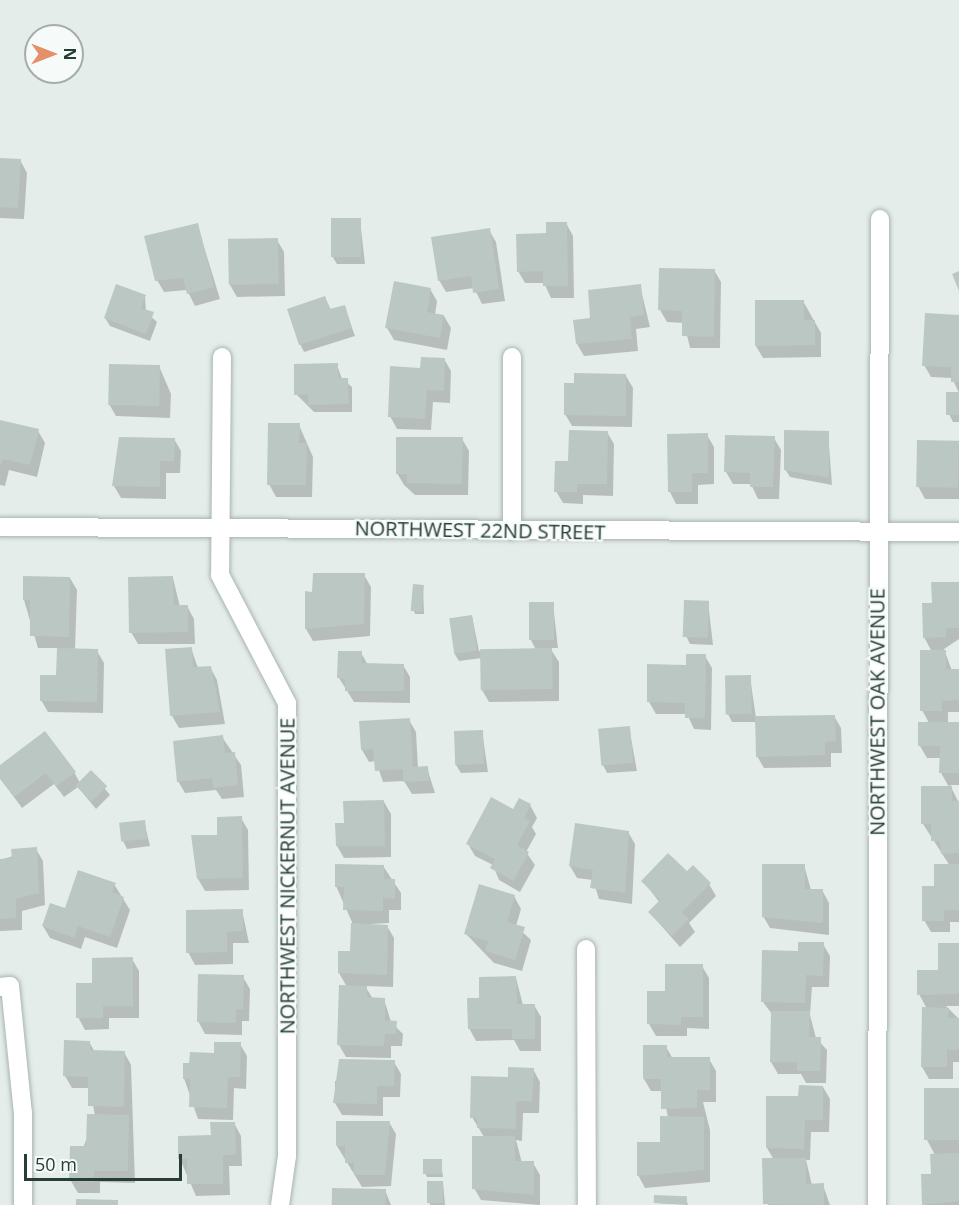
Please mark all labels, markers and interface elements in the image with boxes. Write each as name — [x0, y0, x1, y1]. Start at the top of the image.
north arrow — [24, 24, 84, 84]
text: N — [59, 47, 81, 61]
street label: NORTHWEST 22ND STREET — [354, 516, 606, 544]
street label: NORTHWEST OAK AVENUE — [865, 588, 889, 836]
street label: NORTHWEST NICKERNUT AVENUE — [275, 718, 299, 1034]
scale bar — [27, 1142, 184, 1180]
text: 50 m — [35, 1152, 77, 1176]

